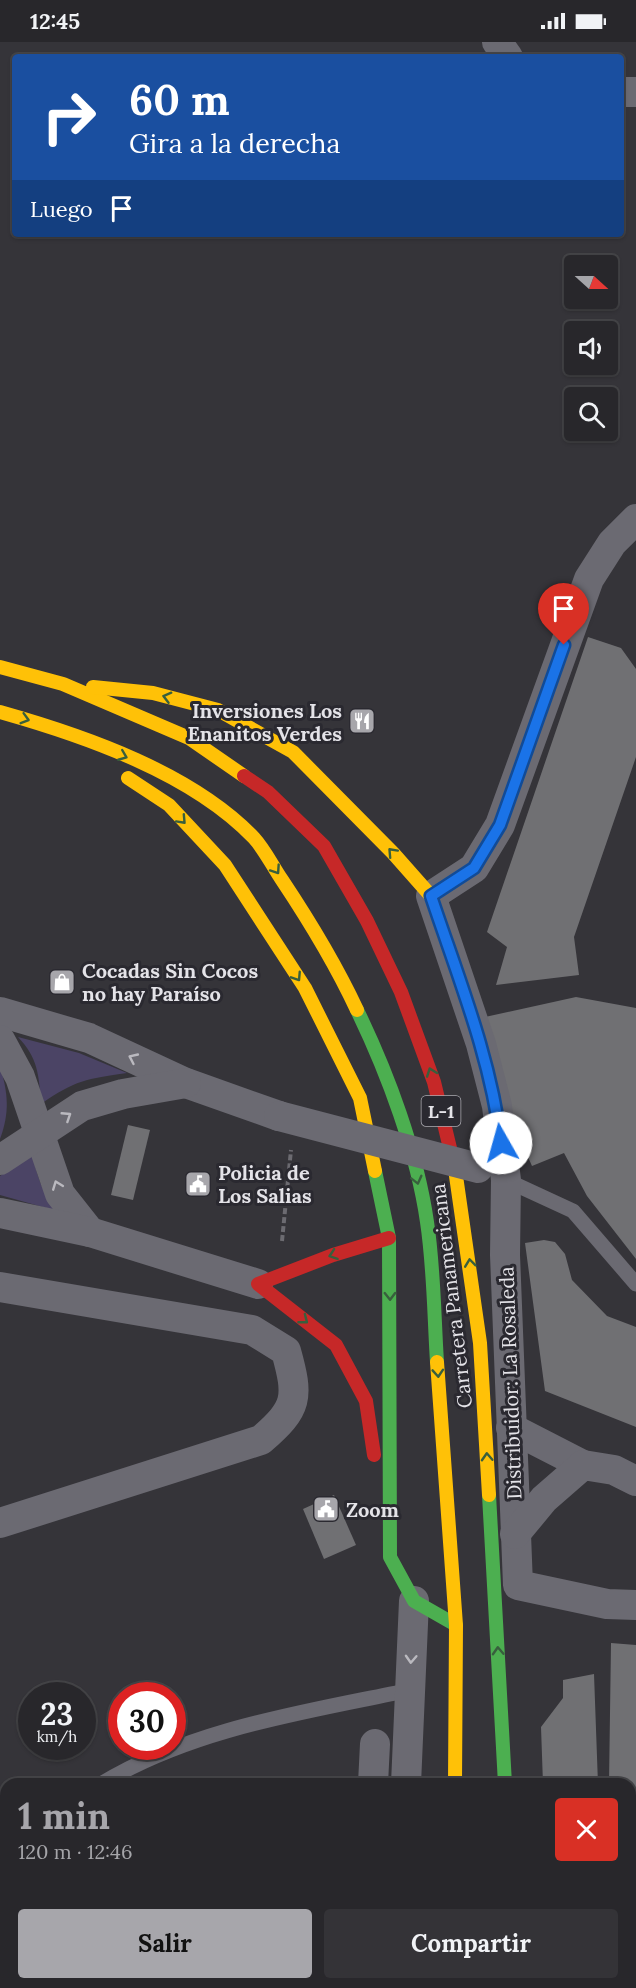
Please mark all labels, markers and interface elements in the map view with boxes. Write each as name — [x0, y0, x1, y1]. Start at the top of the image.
text: 12:45 — [30, 7, 80, 35]
text: 60 m — [129, 73, 230, 127]
icon: right — [30, 78, 108, 156]
text: Gira a la derecha — [129, 126, 340, 160]
icon: arrive — [105, 192, 138, 225]
text: Luego — [30, 195, 93, 223]
north arrow — [564, 255, 618, 309]
map controls — [564, 255, 618, 441]
button: sound — [564, 321, 618, 375]
button: search — [564, 387, 618, 441]
pin — [538, 583, 589, 645]
icon: arrive — [547, 592, 580, 625]
one-way arrow — [162, 691, 172, 704]
place label: Inversiones Los Enanitos Verdes — [187, 698, 342, 746]
restaurant icon: Inversiones Los Enanitos Verdes — [347, 706, 377, 736]
one-way arrow — [19, 712, 30, 724]
one-way arrow — [117, 749, 128, 761]
one-way arrow — [175, 813, 186, 824]
one-way arrow — [388, 848, 399, 859]
one-way arrow — [269, 864, 280, 875]
place label: Cocadas Sin Cocos no hay Paraíso — [82, 958, 258, 1006]
shop icon: Cocadas Sin Cocos no hay Paraíso — [47, 967, 77, 997]
one-way arrow — [290, 970, 301, 981]
one-way arrow — [128, 1054, 139, 1066]
one-way arrow — [425, 1067, 438, 1078]
road number: L-1 — [422, 1096, 460, 1126]
position arrow — [469, 1111, 533, 1175]
one-way arrow — [60, 1113, 71, 1124]
place label: Policia de Los Salias — [218, 1160, 312, 1208]
public building icon: Policia de Los Salias — [183, 1169, 213, 1199]
one-way arrow — [409, 1174, 422, 1184]
one-way arrow — [52, 1180, 64, 1191]
street label: Carretera Panamericana — [425, 1182, 477, 1410]
one-way arrow — [328, 1248, 339, 1261]
one-way arrow — [464, 1258, 476, 1267]
street label: Distribuidor: La Rosaleda — [493, 1266, 527, 1500]
one-way arrow — [384, 1292, 396, 1301]
one-way arrow — [297, 1312, 308, 1323]
one-way arrow — [431, 1368, 444, 1377]
one-way arrow — [480, 1452, 493, 1461]
public building icon: Zoom — [311, 1494, 341, 1524]
place label: Zoom — [346, 1497, 400, 1522]
one-way arrow — [491, 1647, 504, 1656]
one-way arrow — [405, 1655, 418, 1664]
speed limit sign: 30 — [108, 1682, 186, 1760]
text: 23 — [41, 1695, 73, 1733]
text: km/h — [37, 1727, 77, 1746]
text: 1 min — [18, 1793, 110, 1839]
button: close — [555, 1798, 618, 1861]
text: 120 m · 12:46 — [18, 1839, 133, 1864]
button: Salir — [18, 1909, 312, 1978]
button: Compartir — [324, 1909, 618, 1978]

